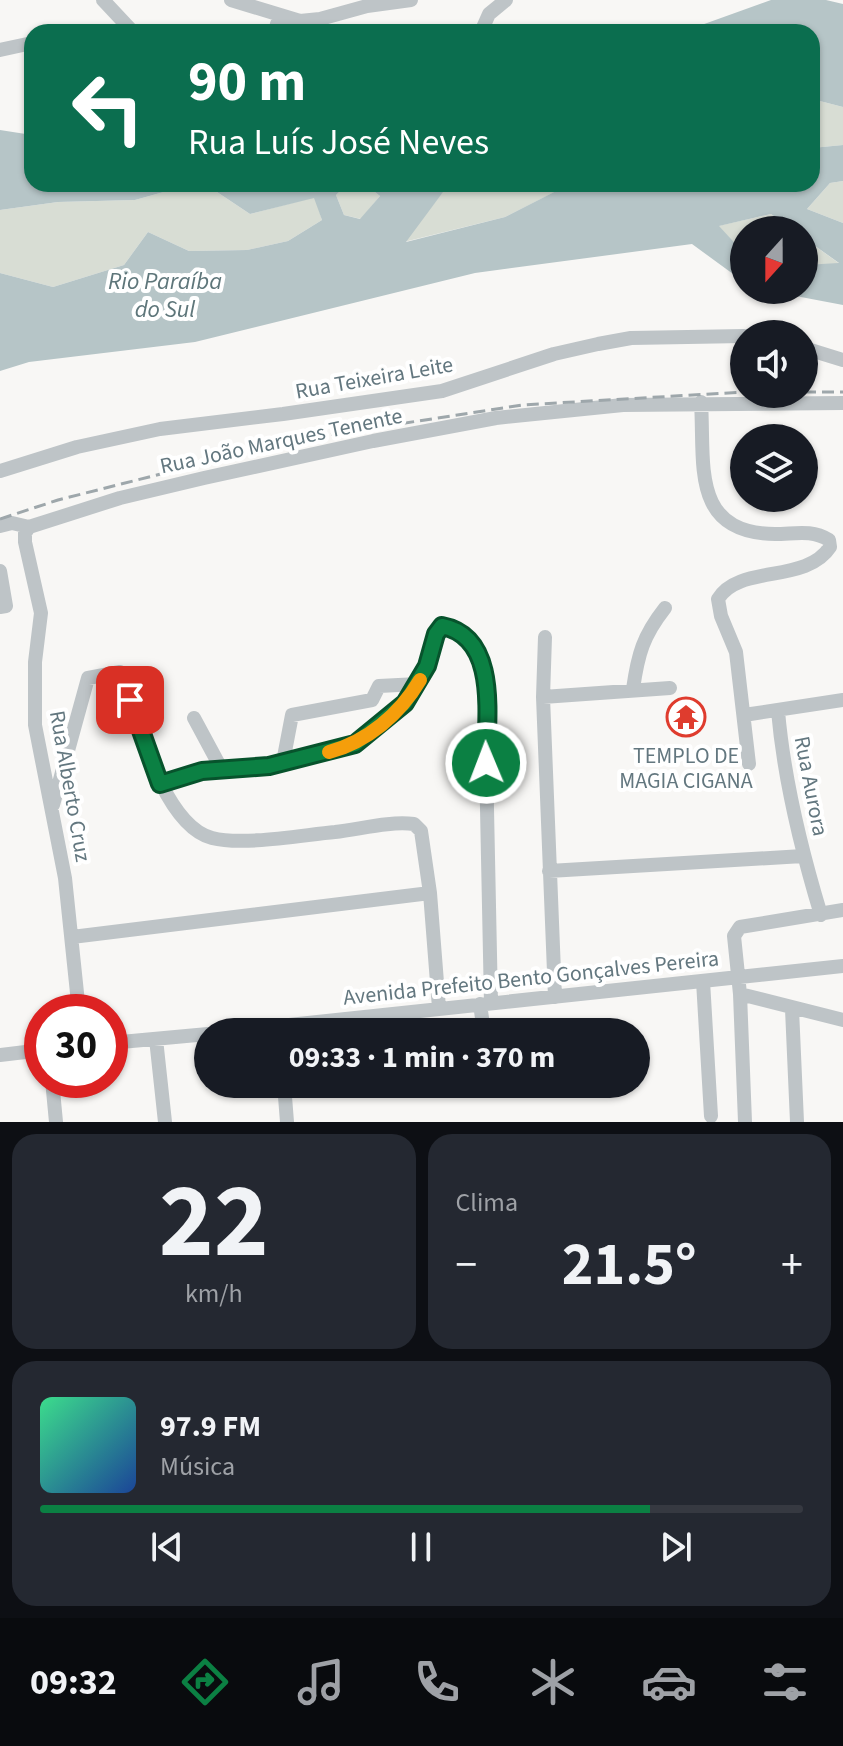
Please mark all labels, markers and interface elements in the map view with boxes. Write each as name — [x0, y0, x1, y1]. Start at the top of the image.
text: 90 m — [188, 43, 306, 122]
icon: left — [56, 56, 160, 160]
text: Rua Luís José Neves — [188, 117, 489, 168]
north arrow — [730, 216, 818, 304]
map controls — [730, 216, 818, 512]
water label: Rio Paraíba do Sul — [108, 264, 222, 327]
button: sound — [730, 320, 818, 408]
street label: Rua Teixeira Leite — [293, 348, 456, 408]
street label: Rua João Marques Tenente — [157, 400, 405, 482]
button: layers — [730, 424, 818, 512]
pin — [96, 666, 164, 734]
icon: arrive — [108, 678, 152, 722]
temple icon: TEMPLO DE MAGIA CIGANA — [665, 696, 707, 738]
street label: Rua Alberto Cruz — [41, 708, 99, 864]
position arrow — [444, 721, 528, 805]
street label: Rua Aurora — [786, 733, 836, 839]
place label: TEMPLO DE MAGIA CIGANA — [619, 740, 753, 797]
street label: Avenida Prefeito Bento Gonçalves Pereira — [342, 942, 721, 1014]
speed limit sign: 30 — [24, 994, 128, 1098]
text: 09:33 · 1 min · 370 m — [289, 1036, 555, 1079]
text: 22 — [159, 1149, 269, 1297]
text: Clima — [456, 1184, 518, 1221]
text: 21.5° — [562, 1223, 697, 1308]
text: − — [456, 1234, 477, 1297]
text: + — [781, 1234, 803, 1297]
text: km/h — [185, 1275, 243, 1312]
text: 97.9 FM — [160, 1405, 261, 1448]
text: Música — [160, 1448, 235, 1485]
icon: previous — [145, 1525, 189, 1569]
icon: pause — [399, 1525, 443, 1569]
icon: next — [654, 1525, 698, 1569]
icon: directions — [177, 1654, 233, 1710]
icon: music — [293, 1654, 349, 1710]
icon: phone — [409, 1654, 465, 1710]
icon: climate — [525, 1654, 581, 1710]
icon: car — [641, 1654, 697, 1710]
icon: filters — [757, 1654, 813, 1710]
text: 09:32 — [30, 1657, 117, 1708]

